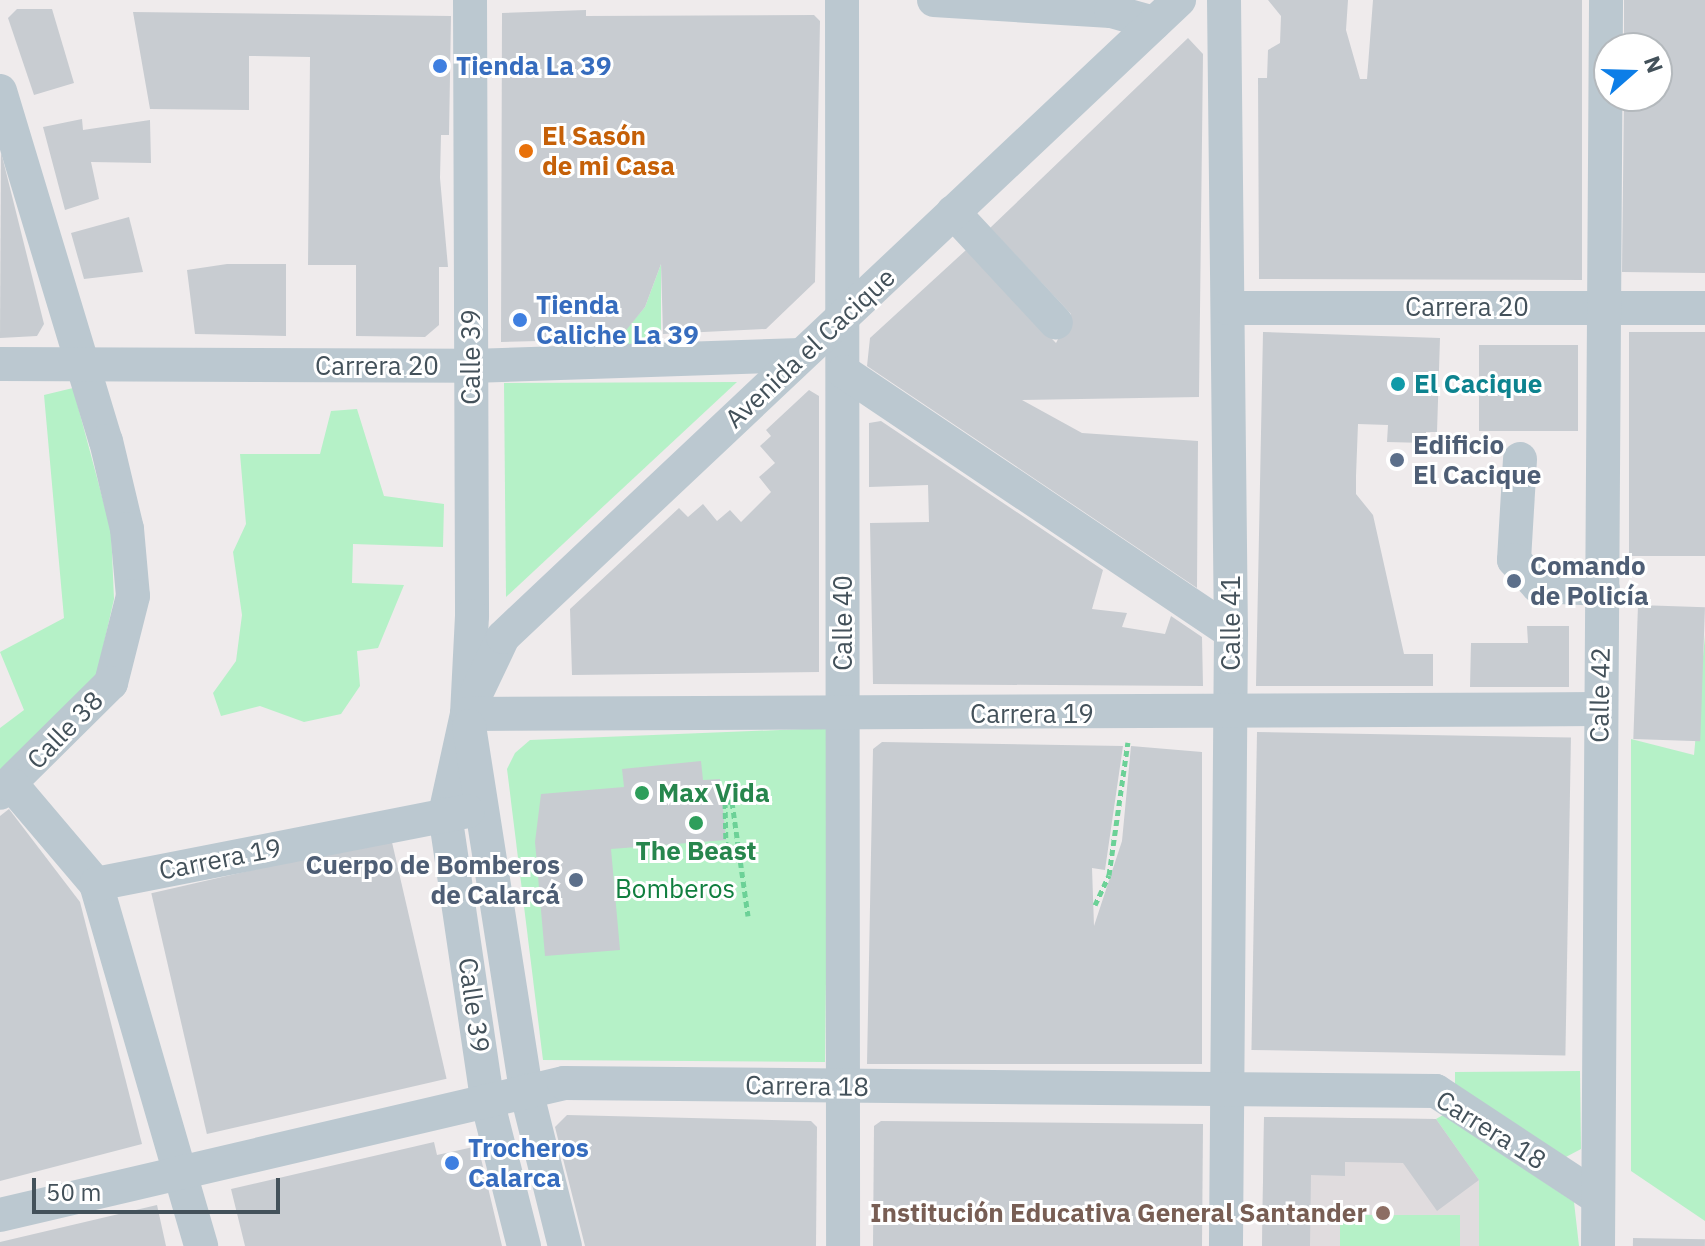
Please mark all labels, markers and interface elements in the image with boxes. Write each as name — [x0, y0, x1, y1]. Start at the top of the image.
north arrow — [1593, 32, 1673, 112]
place label: Tienda La 39 — [456, 50, 611, 82]
text: N — [1638, 52, 1670, 77]
marker: Tienda La 39 — [431, 57, 449, 75]
place label: El Sasón de mi Casa — [542, 120, 675, 182]
marker: El Sasón de mi Casa — [517, 142, 535, 160]
street label: Avenida el Cacique — [719, 261, 901, 435]
place label: Tienda Caliche La 39 — [536, 289, 699, 350]
street label: Carrera 20 — [1405, 291, 1529, 323]
street label: Calle 39 — [455, 309, 487, 405]
marker: Tienda Caliche La 39 — [511, 311, 529, 329]
street label: Carrera 20 — [315, 350, 439, 382]
place label: El Cacique — [1414, 368, 1542, 400]
marker: El Cacique — [1389, 375, 1407, 393]
place label: Edificio El Cacique — [1413, 429, 1541, 490]
marker: Edificio El Cacique — [1388, 451, 1406, 469]
place label: Comando de Policía — [1530, 550, 1649, 612]
marker: Comando de Policía — [1505, 572, 1523, 590]
street label: Calle 40 — [827, 575, 859, 671]
street label: Calle 41 — [1215, 575, 1247, 671]
street label: Calle 42 — [1584, 647, 1616, 743]
street label: Calle 38 — [21, 685, 109, 775]
street label: Carrera 19 — [970, 698, 1094, 730]
place label: Max Vida — [658, 777, 770, 809]
marker: Max Vida — [633, 784, 651, 802]
marker: The Beast — [687, 814, 705, 832]
street label: Carrera 19 — [156, 832, 284, 886]
place label: The Beast — [635, 835, 757, 867]
place label: Cuerpo de Bomberos de Calarcá — [305, 849, 560, 910]
marker: Cuerpo de Bomberos de Calarcá — [567, 871, 585, 889]
park label: Bomberos — [615, 873, 735, 905]
street label: Calle 39 — [452, 955, 496, 1055]
street label: Carrera 18 — [745, 1069, 869, 1103]
street label: Carrera 18 — [1430, 1084, 1552, 1176]
place label: Trocheros Calarca — [468, 1132, 589, 1194]
marker: Trocheros Calarca — [443, 1154, 461, 1172]
scale bar — [36, 1162, 284, 1212]
text: 50 m — [46, 1176, 101, 1208]
place label: Institución Educativa General Santander — [870, 1197, 1367, 1229]
marker: Institución Educativa General Santander — [1374, 1204, 1392, 1222]

